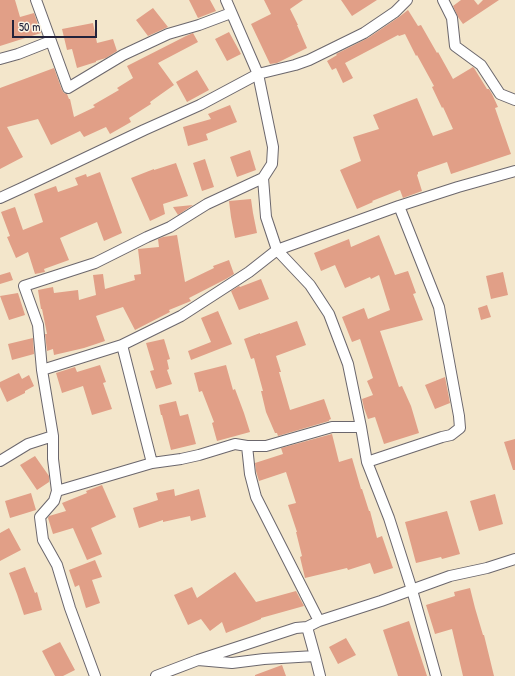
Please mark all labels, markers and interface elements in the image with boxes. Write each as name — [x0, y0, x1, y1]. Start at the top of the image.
scale bar — [14, 12, 99, 38]
text: 50 m — [19, 18, 40, 35]

